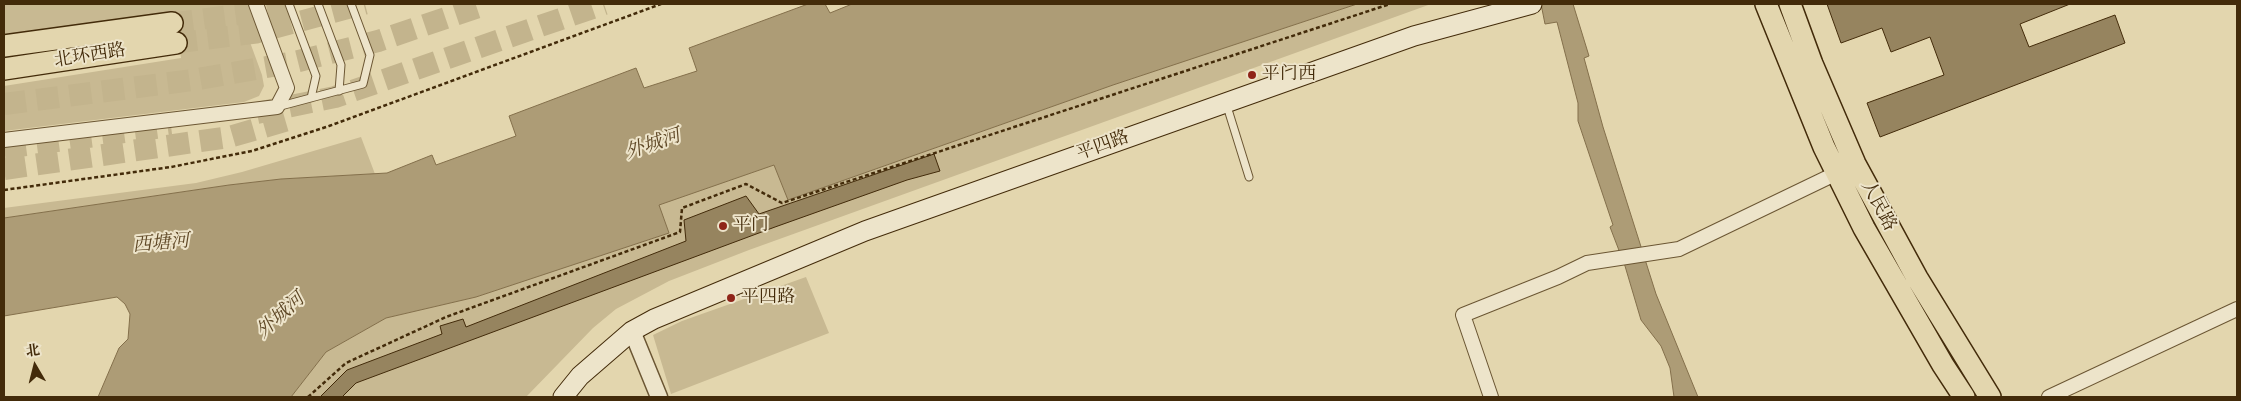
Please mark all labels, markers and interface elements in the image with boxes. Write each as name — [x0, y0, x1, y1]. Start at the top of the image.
street label: 北环西路 — [53, 40, 127, 72]
place label: 平门西 — [1262, 64, 1316, 86]
marker: 平门西 — [1246, 69, 1258, 81]
water label: 外城河 — [622, 125, 684, 165]
street label: 平四路 — [1074, 127, 1132, 165]
street label: 人民路 — [1856, 177, 1900, 235]
place label: 平门 — [733, 215, 769, 237]
marker: 平门 — [717, 220, 729, 232]
water label: 西塘河 — [132, 230, 190, 258]
place label: 平四路 — [741, 287, 795, 309]
water label: 外城河 — [252, 288, 310, 344]
marker: 平四路 — [725, 292, 737, 304]
north arrow — [10, 341, 60, 391]
text: 北 — [25, 341, 41, 361]

